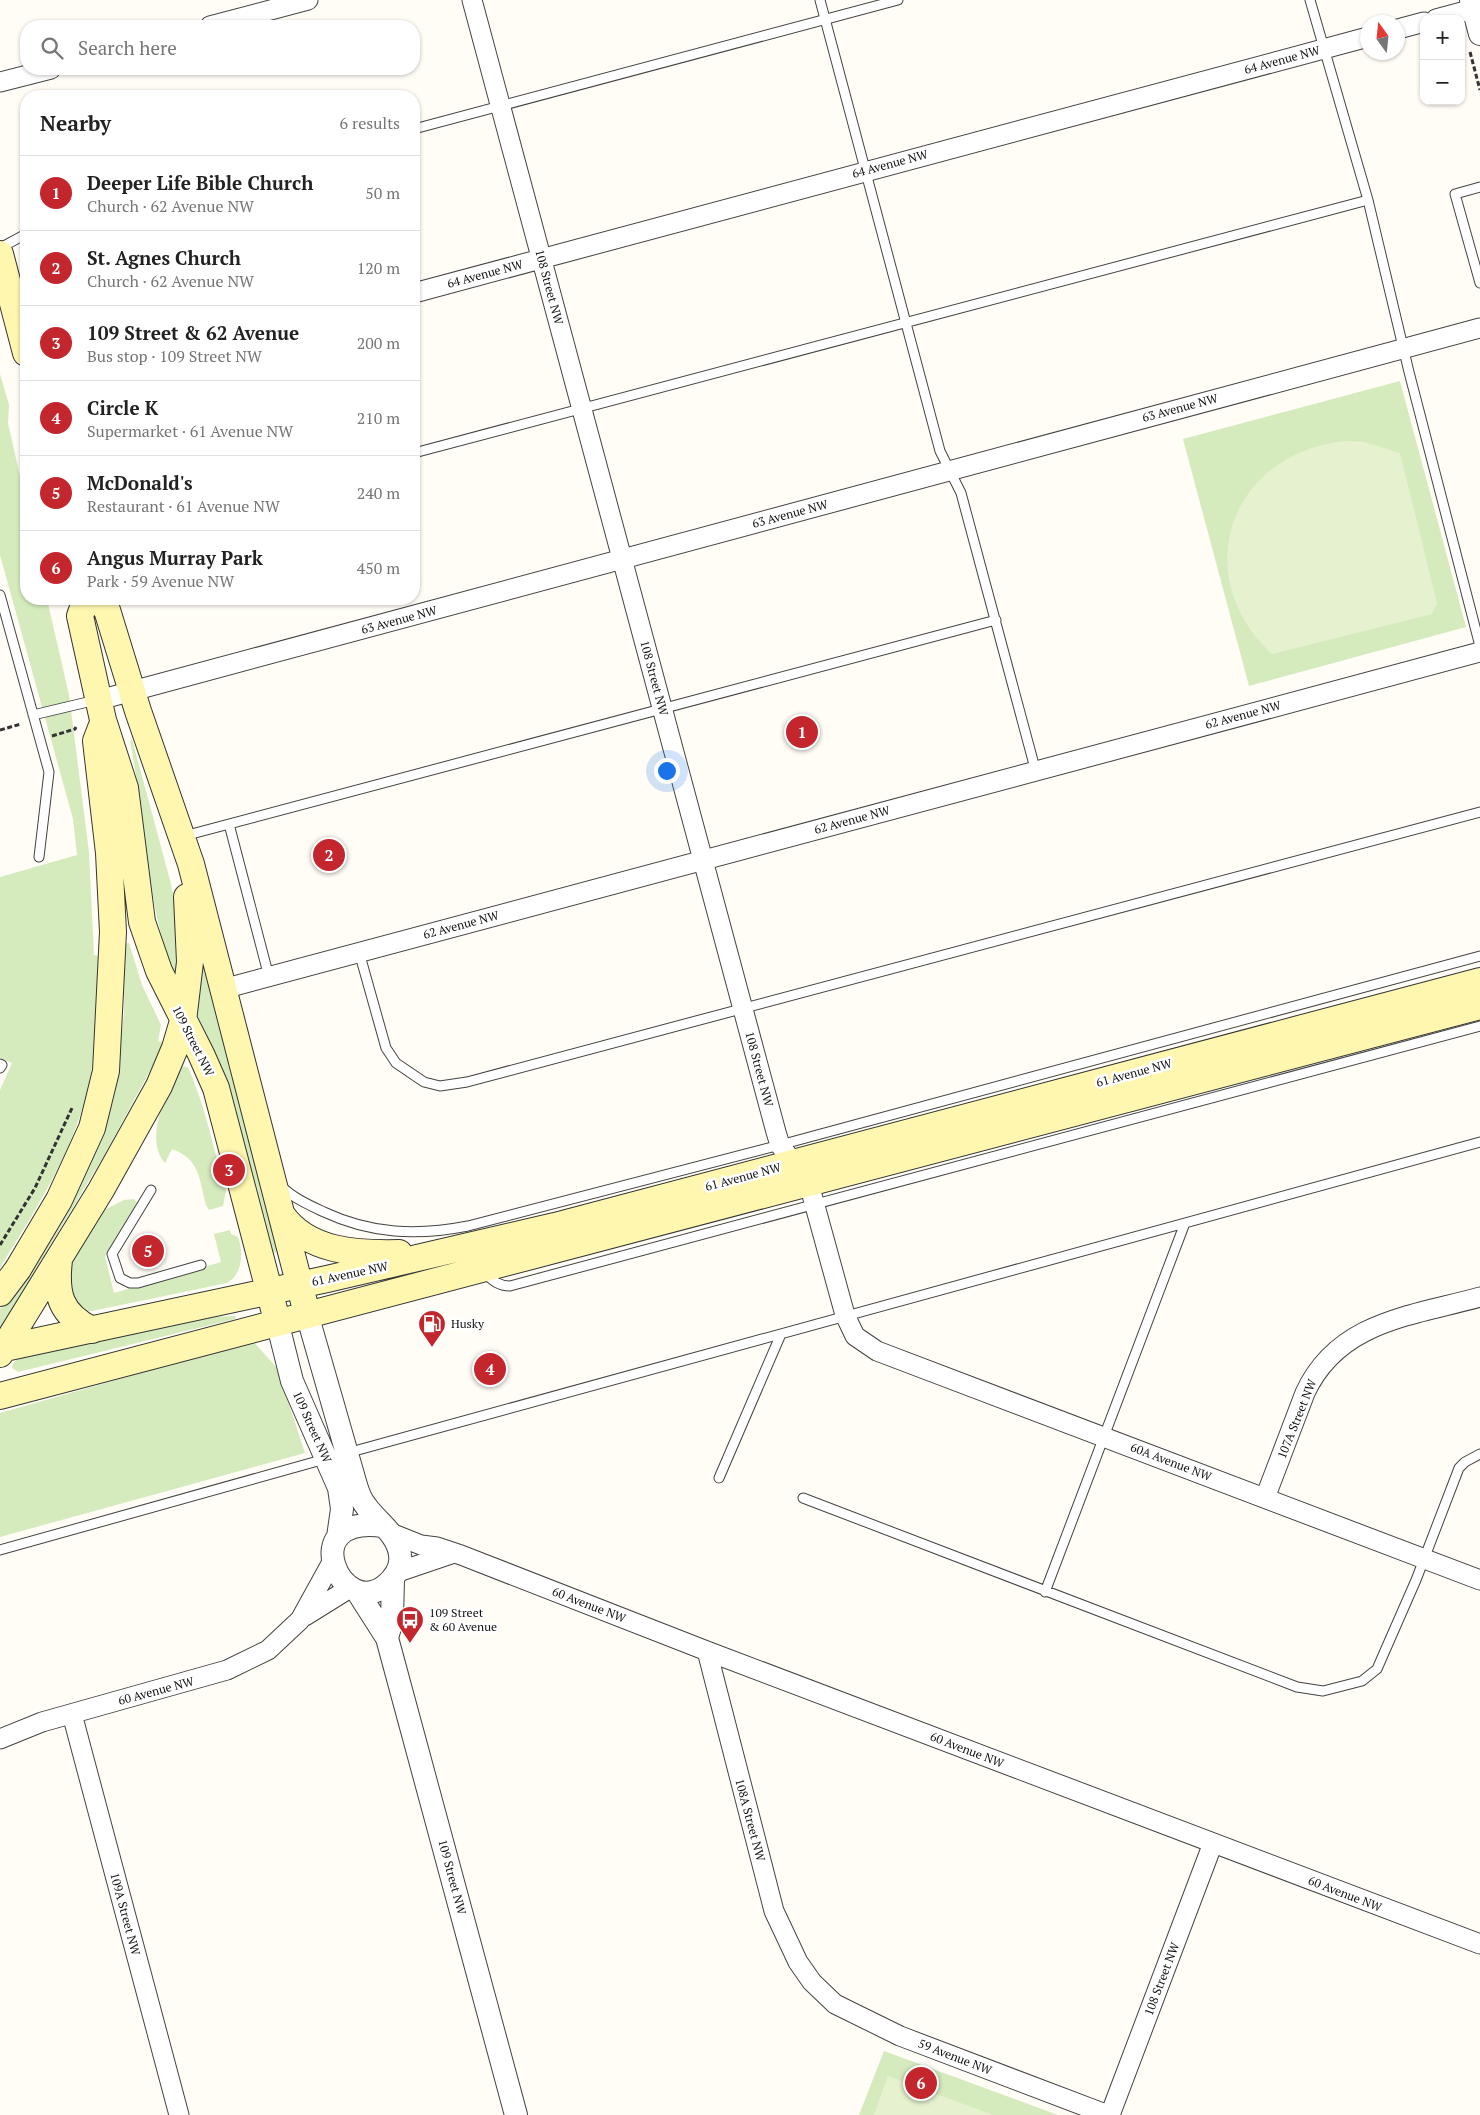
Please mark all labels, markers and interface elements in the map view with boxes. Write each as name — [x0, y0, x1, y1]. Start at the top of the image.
north arrow — [1360, 15, 1405, 60]
map controls — [1420, 15, 1465, 105]
button: + — [1420, 15, 1465, 60]
search box — [20, 20, 420, 75]
icon: search — [38, 34, 66, 62]
text: Search here — [78, 35, 177, 60]
street label: 64 Avenue NW — [1242, 42, 1322, 77]
button: − — [1420, 60, 1465, 105]
text: Nearby — [40, 109, 111, 137]
text: 6 results — [340, 112, 400, 134]
street label: 64 Avenue NW — [850, 146, 930, 181]
text: Deeper Life Bible Church — [87, 170, 313, 195]
text: 1 — [51, 182, 61, 204]
text: 50 m — [365, 182, 400, 204]
text: Church · 62 Avenue NW — [87, 195, 254, 217]
text: St. Agnes Church — [87, 245, 241, 270]
street label: 108 Street NW — [532, 248, 567, 327]
street label: 64 Avenue NW — [445, 256, 525, 291]
text: 2 — [51, 257, 61, 279]
text: 120 m — [357, 257, 400, 279]
text: Church · 62 Avenue NW — [87, 270, 254, 292]
text: 109 Street & 62 Avenue — [87, 320, 299, 345]
text: 3 — [51, 332, 61, 354]
text: 200 m — [357, 332, 400, 354]
text: Bus stop · 109 Street NW — [87, 345, 262, 367]
street label: 63 Avenue NW — [1140, 390, 1220, 425]
text: Circle K — [87, 395, 158, 420]
text: 4 — [51, 407, 61, 429]
text: 210 m — [357, 407, 400, 429]
text: Supermarket · 61 Avenue NW — [87, 420, 293, 442]
text: McDonald's — [87, 470, 193, 495]
text: 5 — [51, 482, 61, 504]
text: 240 m — [357, 482, 400, 504]
text: Restaurant · 61 Avenue NW — [87, 495, 280, 517]
street label: 63 Avenue NW — [750, 496, 830, 531]
text: Angus Murray Park — [87, 545, 263, 570]
text: 6 — [51, 557, 61, 579]
text: 450 m — [357, 557, 400, 579]
text: Park · 59 Avenue NW — [87, 570, 234, 592]
street label: 63 Avenue NW — [359, 602, 439, 637]
street label: 108 Street NW — [637, 639, 672, 718]
street label: 62 Avenue NW — [1203, 697, 1283, 732]
pin: 1 — [786, 713, 818, 751]
your location — [654, 758, 680, 784]
street label: 62 Avenue NW — [812, 802, 892, 837]
pin: 2 — [313, 836, 345, 874]
street label: 62 Avenue NW — [421, 907, 501, 942]
street label: 109 Street NW — [169, 1003, 218, 1079]
street label: 108 Street NW — [742, 1030, 777, 1109]
street label: 61 Avenue NW — [1094, 1055, 1174, 1090]
pin: 3 — [213, 1151, 245, 1189]
street label: 61 Avenue NW — [703, 1159, 783, 1194]
pin: 5 — [132, 1232, 164, 1270]
street label: 61 Avenue NW — [310, 1258, 390, 1289]
fuel station icon: Husky — [417, 1309, 447, 1348]
place label: Husky — [451, 1316, 485, 1331]
pin: 4 — [474, 1350, 506, 1388]
street label: 107A Street NW — [1274, 1376, 1320, 1461]
street label: 109 Street NW — [290, 1389, 335, 1466]
street label: 60A Avenue NW — [1129, 1439, 1215, 1484]
street label: 60 Avenue NW — [550, 1584, 629, 1626]
bus stop icon: 109 Street & 60 Avenue — [395, 1605, 425, 1644]
place label: 109 Street & 60 Avenue — [429, 1605, 497, 1634]
street label: 60 Avenue NW — [116, 1673, 196, 1708]
street label: 60 Avenue NW — [928, 1729, 1007, 1771]
street label: 108A Street NW — [732, 1777, 769, 1864]
street label: 109 Street NW — [435, 1838, 470, 1917]
street label: 109A Street NW — [107, 1871, 144, 1958]
street label: 60 Avenue NW — [1306, 1873, 1385, 1915]
street label: 108 Street NW — [1141, 1939, 1183, 2017]
street label: 59 Avenue NW — [916, 2036, 995, 2078]
pin: 6 — [905, 2064, 937, 2102]

